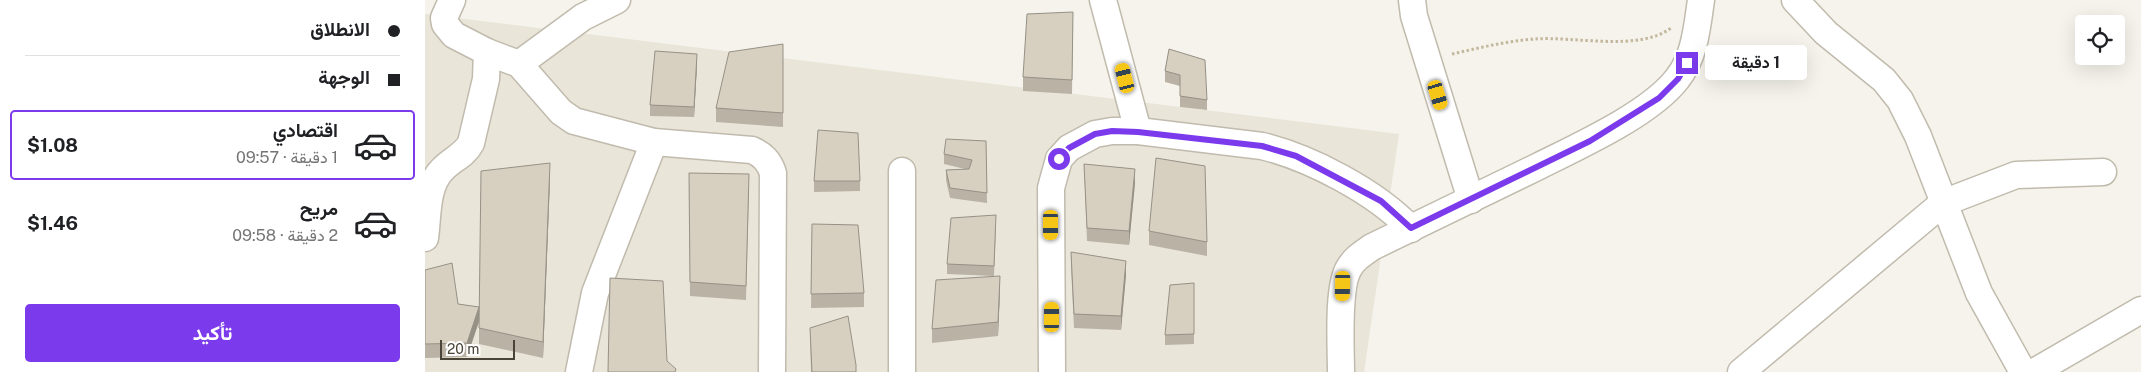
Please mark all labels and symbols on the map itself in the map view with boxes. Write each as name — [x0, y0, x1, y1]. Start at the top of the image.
callout: 1 دقيقة — [1705, 46, 1807, 80]
route end — [1676, 52, 1698, 74]
car — [1114, 62, 1135, 94]
car — [1426, 78, 1449, 112]
route start — [1048, 148, 1070, 170]
car — [1043, 210, 1058, 240]
car — [1335, 271, 1350, 301]
car — [1044, 302, 1059, 332]
scale bar — [440, 337, 515, 360]

